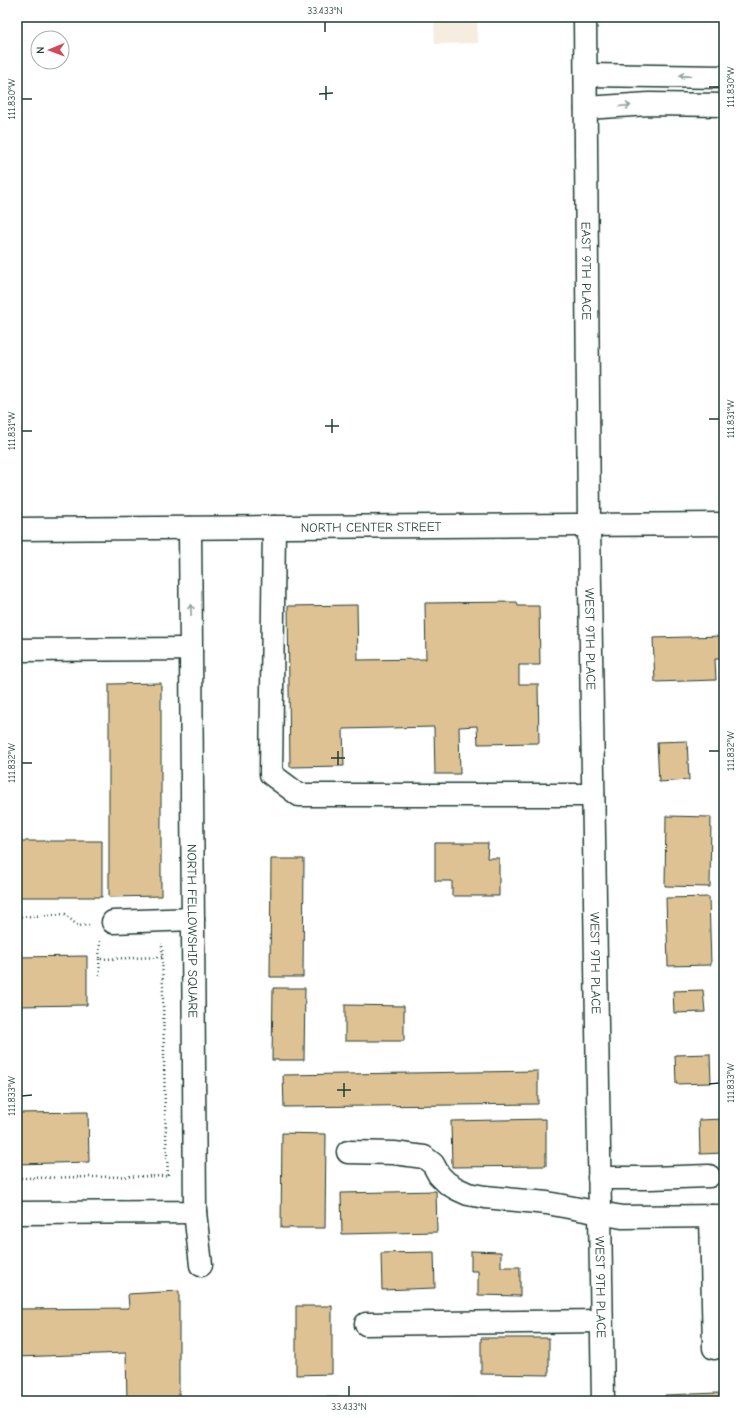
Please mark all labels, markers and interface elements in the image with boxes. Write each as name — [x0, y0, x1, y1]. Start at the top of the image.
text: 33.433°N — [307, 5, 343, 17]
north arrow — [30, 30, 70, 70]
text: N — [34, 46, 47, 54]
text: 111.830°W — [725, 66, 737, 107]
one-way arrow — [679, 72, 692, 80]
text: 111.830°W — [6, 78, 18, 119]
one-way arrow — [618, 102, 631, 109]
street label: EAST 9TH PLACE — [579, 222, 595, 320]
text: 111.831°W — [725, 399, 737, 438]
text: 111.831°W — [6, 411, 18, 450]
street label: NORTH CENTER STREET — [301, 518, 442, 534]
street label: WEST 9TH PLACE — [583, 588, 599, 690]
one-way arrow — [187, 604, 195, 617]
text: 111.832°W — [725, 731, 737, 771]
text: 111.832°W — [6, 743, 18, 783]
street label: NORTH FELLOWSHIP SQUARE — [185, 844, 201, 1018]
street label: WEST 9TH PLACE — [588, 912, 604, 1014]
text: 111.833°W — [725, 1063, 737, 1103]
text: 111.833°W — [6, 1076, 18, 1116]
street label: WEST 9TH PLACE — [593, 1236, 609, 1338]
text: 33.433°N — [331, 1401, 367, 1413]

